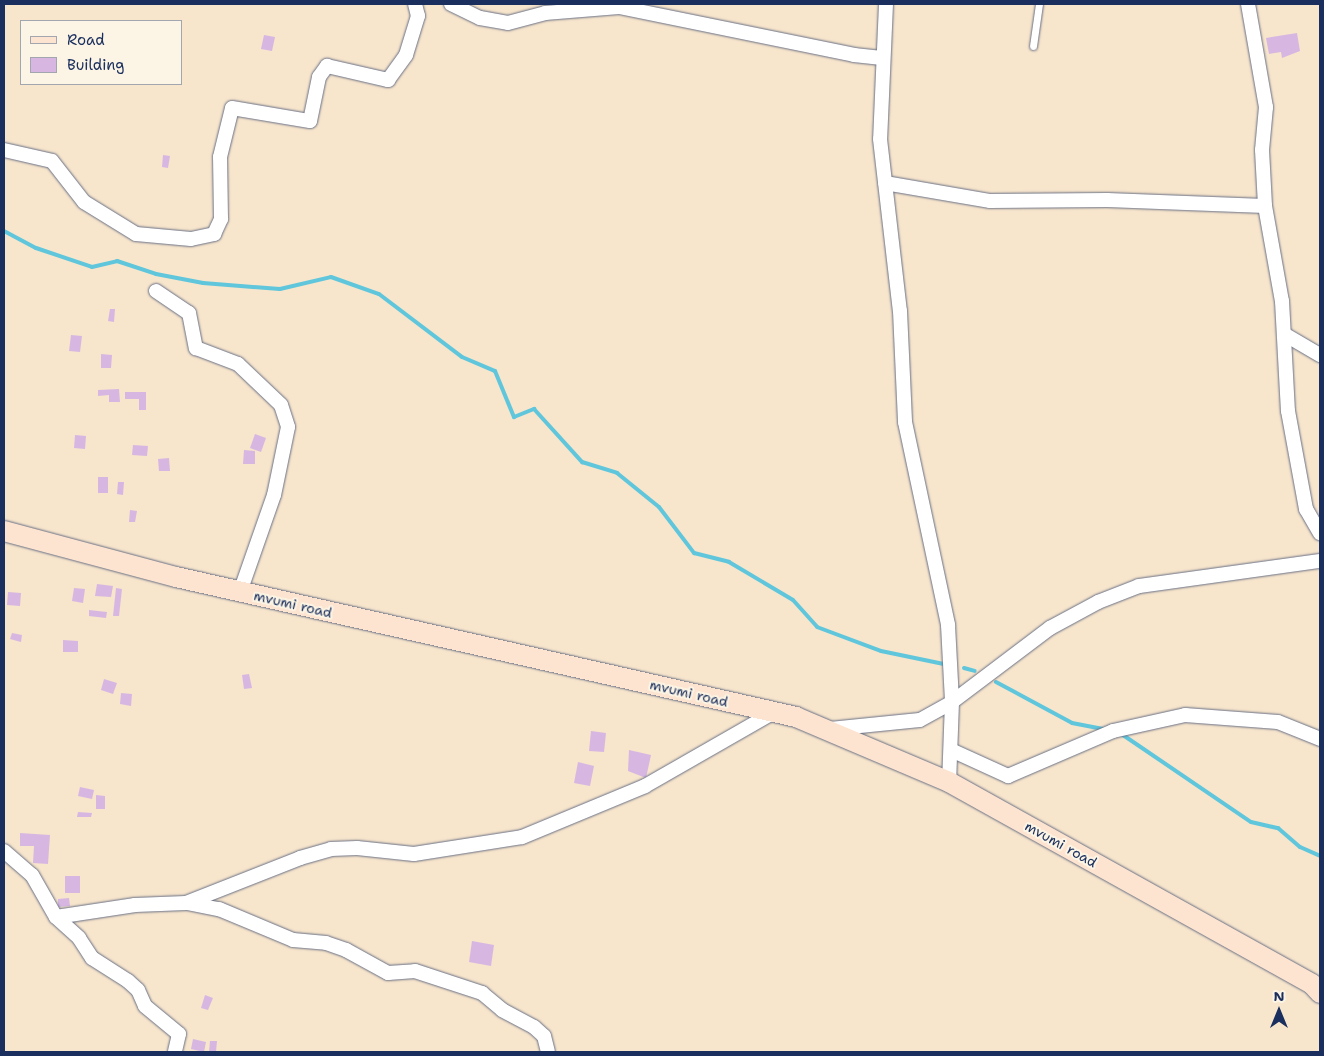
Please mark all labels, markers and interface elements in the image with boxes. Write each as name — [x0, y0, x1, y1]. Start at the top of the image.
legend — [20, 20, 182, 85]
text: Road — [67, 30, 105, 50]
text: Building — [67, 55, 124, 75]
street label: mvumi road — [252, 587, 334, 621]
street label: mvumi road — [648, 676, 730, 710]
street label: mvumi road — [1022, 817, 1100, 871]
north arrow — [1254, 986, 1304, 1036]
text: N — [1273, 987, 1285, 1005]

